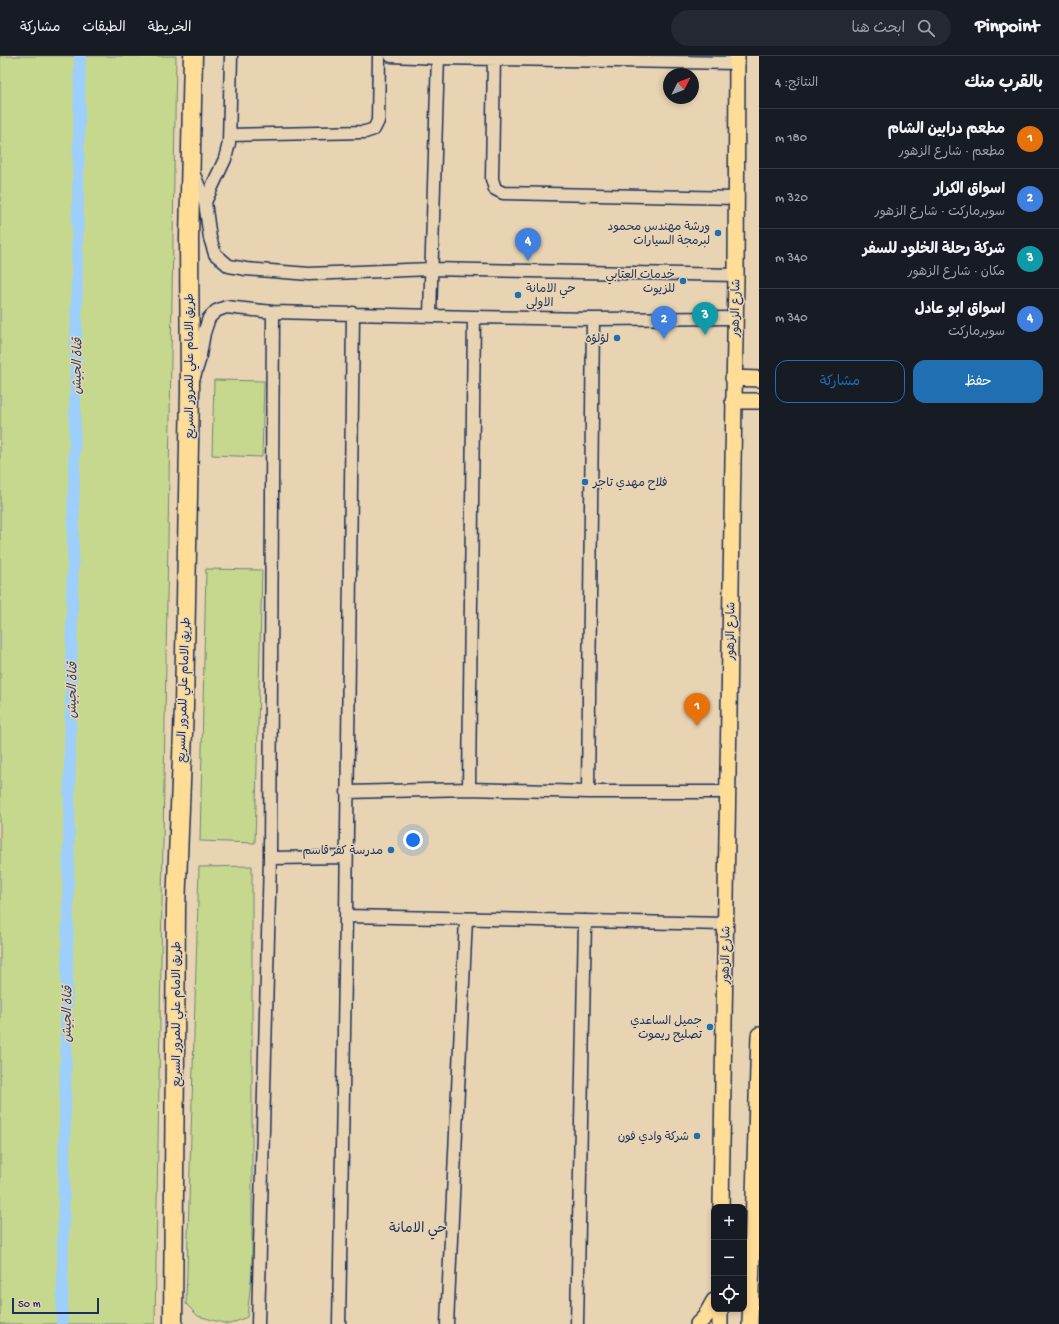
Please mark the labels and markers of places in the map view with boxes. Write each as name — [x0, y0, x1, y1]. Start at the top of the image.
place label: ورشة مهندس محمود لبرمجة السيارات — [608, 221, 710, 249]
pin: 4 — [515, 228, 541, 261]
marker: ورشة مهندس محمود لبرمجة السيارات — [713, 228, 723, 238]
place label: خدمات العتابي للزيوت — [606, 268, 675, 297]
marker: خدمات العتابي للزيوت — [678, 276, 688, 286]
place label: حي الامانة الاولى — [526, 283, 576, 311]
marker: حي الامانة الاولى — [513, 290, 523, 300]
pin: 3 — [692, 302, 718, 335]
pin: 2 — [651, 306, 677, 339]
place label: لؤلؤه — [585, 333, 609, 347]
marker: لؤلؤه — [612, 333, 622, 343]
marker: فلاح مهدي تاجر — [580, 477, 590, 487]
place label: فلاح مهدي تاجر — [592, 477, 668, 491]
pin: 1 — [684, 693, 710, 726]
place label: مدرسة كفر قاسم — [302, 845, 383, 859]
marker: مدرسة كفر قاسم — [386, 845, 396, 855]
place label: جميل الساعدي تصليح ريموت — [630, 1015, 703, 1043]
marker: جميل الساعدي تصليح ريموت — [705, 1022, 715, 1032]
place label: شركة وادي فون — [618, 1131, 689, 1145]
marker: شركة وادي فون — [692, 1131, 702, 1141]

